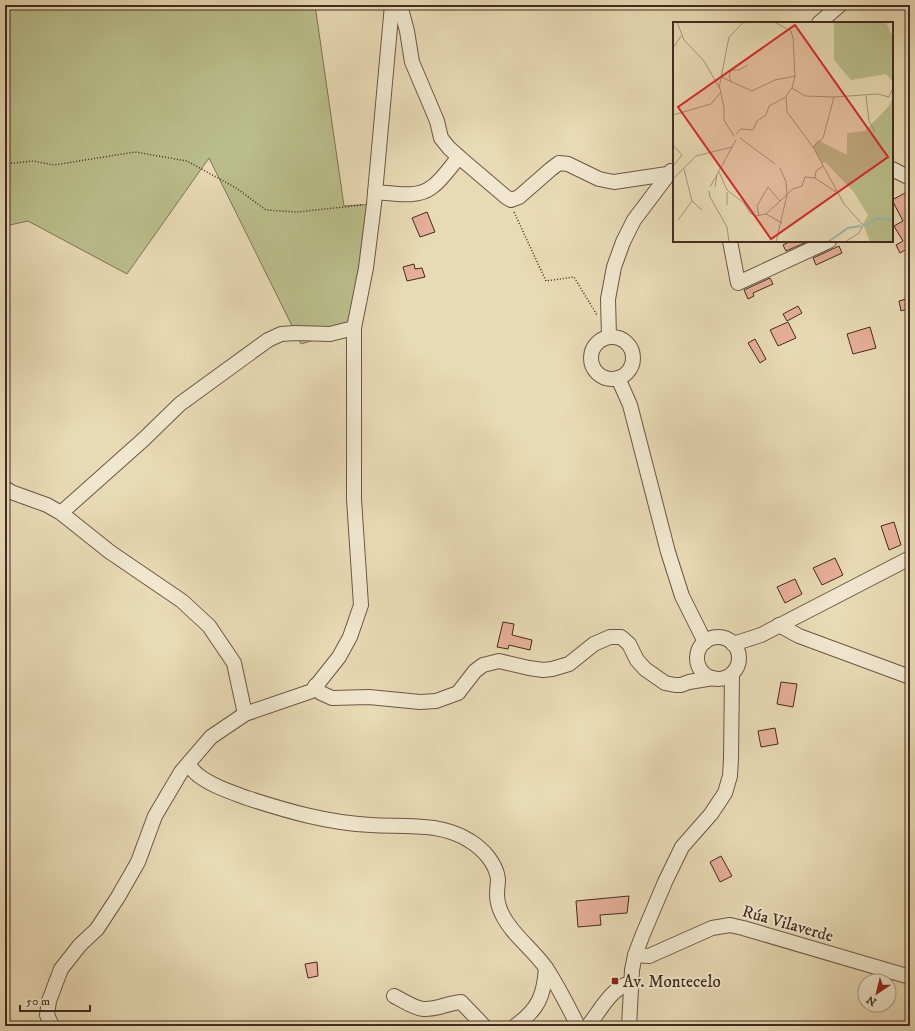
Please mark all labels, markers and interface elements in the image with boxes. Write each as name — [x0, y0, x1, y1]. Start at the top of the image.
inset map — [673, 22, 893, 242]
street label: Rúa Vilaverde — [740, 900, 836, 947]
place label: Av. Montecelo — [623, 971, 721, 993]
north arrow — [857, 973, 897, 1013]
marker: Av. Montecelo — [610, 976, 620, 986]
scale bar — [20, 987, 90, 1013]
text: N — [864, 992, 880, 1009]
text: 50 m — [26, 994, 50, 1009]

